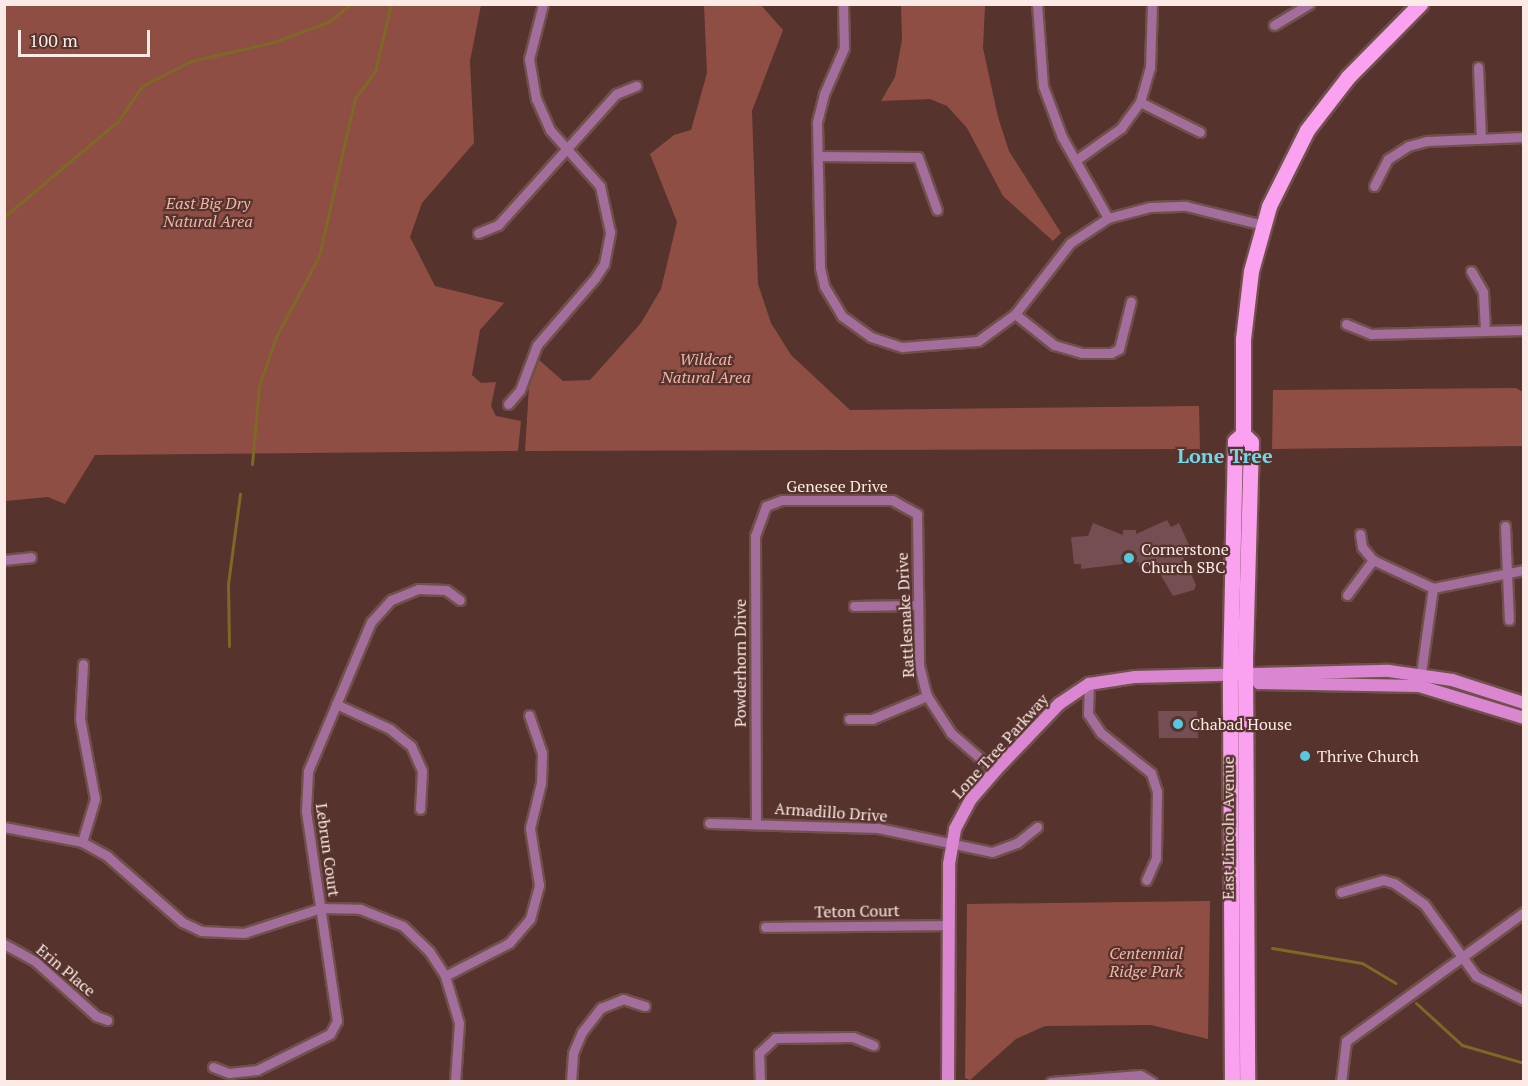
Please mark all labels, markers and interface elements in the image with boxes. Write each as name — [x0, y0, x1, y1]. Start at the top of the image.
scale bar — [21, 18, 153, 56]
text: 100 m — [29, 28, 78, 52]
park label: East Big Dry Natural Area — [163, 193, 253, 231]
park label: Wildcat Natural Area — [661, 349, 751, 387]
district label: Lone Tree — [1177, 443, 1273, 467]
street label: Genesee Drive — [786, 476, 888, 496]
place label: Cornerstone Church SBC — [1141, 539, 1229, 577]
marker: Cornerstone Church SBC — [1122, 551, 1136, 565]
street label: Rattlesnake Drive — [892, 552, 918, 678]
street label: Powderhorn Drive — [730, 599, 750, 727]
street label: Lone Tree Parkway — [948, 690, 1052, 802]
place label: Chabad House — [1190, 714, 1292, 734]
marker: Chabad House — [1171, 717, 1185, 731]
place label: Thrive Church — [1317, 746, 1419, 766]
marker: Thrive Church — [1298, 749, 1312, 763]
street label: East Lincoln Avenue — [1218, 756, 1238, 900]
street label: Armadillo Drive — [774, 798, 888, 826]
street label: Lebrun Court — [312, 802, 344, 898]
street label: Teton Court — [814, 901, 900, 921]
street label: Erin Place — [33, 940, 99, 1000]
park label: Centennial Ridge Park — [1109, 943, 1183, 981]

